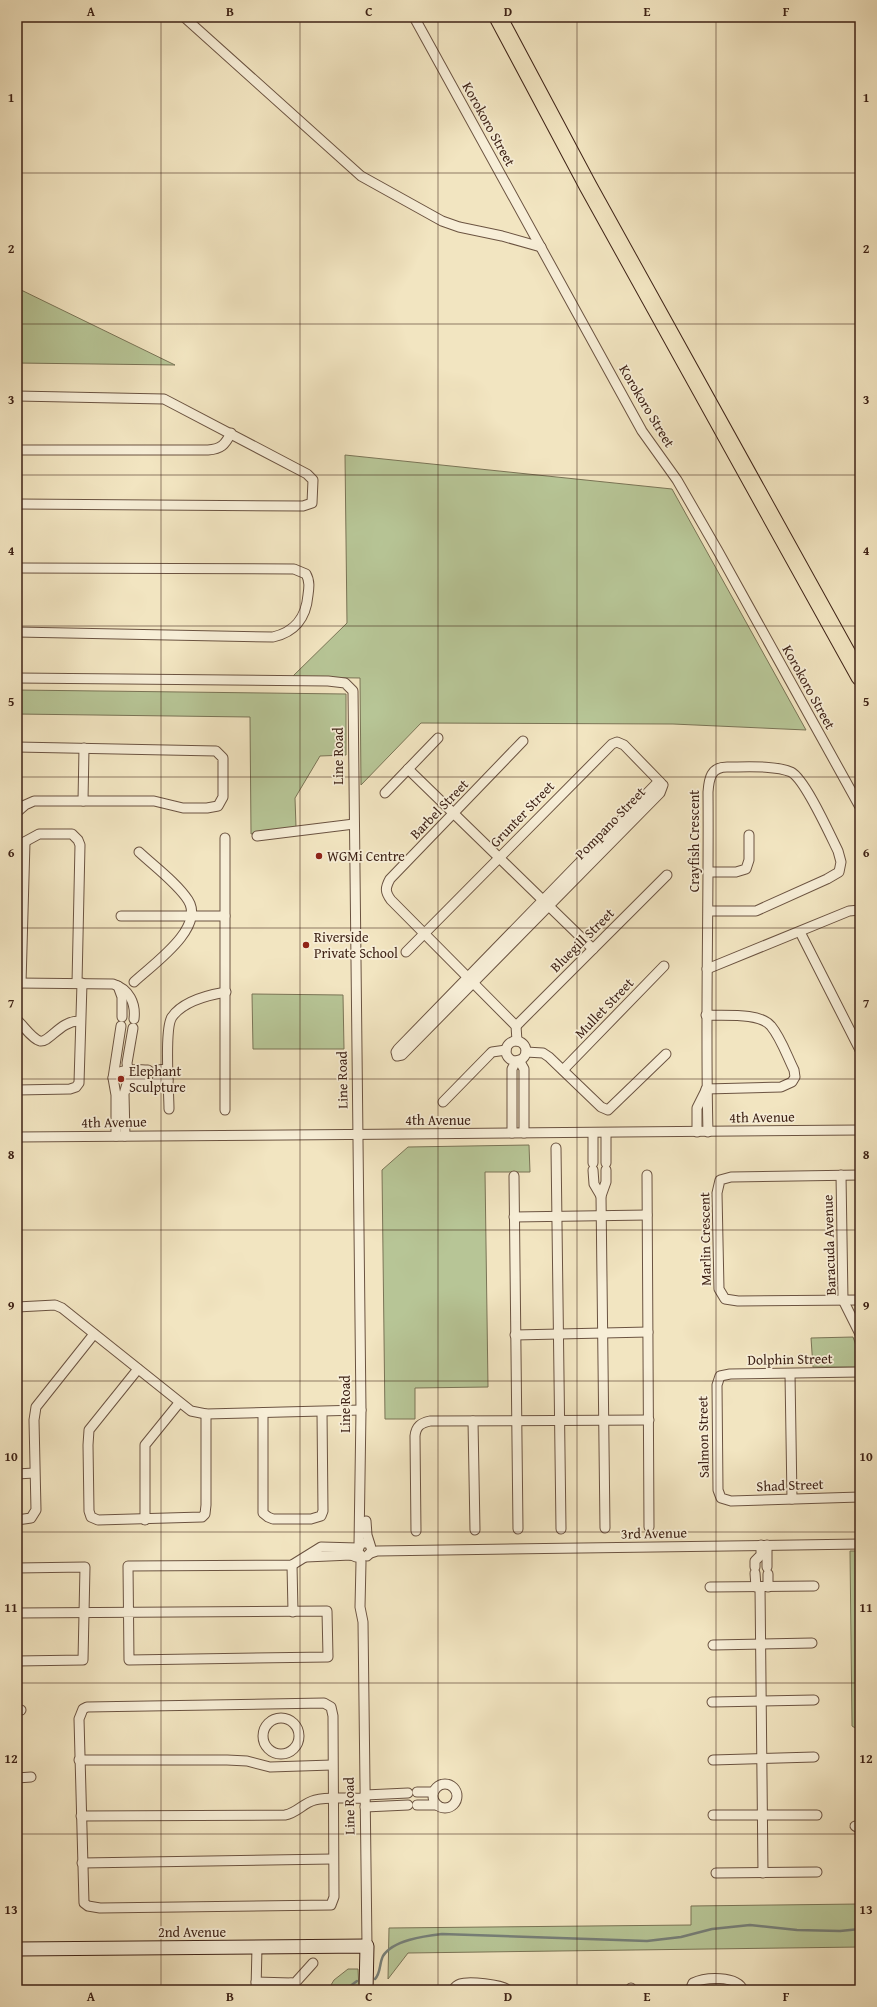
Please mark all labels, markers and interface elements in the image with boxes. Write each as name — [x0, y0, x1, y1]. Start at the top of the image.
text: A — [87, 2, 96, 21]
text: B — [226, 2, 234, 21]
text: C — [365, 2, 373, 21]
text: D — [504, 2, 512, 21]
text: E — [644, 2, 651, 21]
text: F — [783, 2, 790, 21]
street label: Korokoro Street — [458, 78, 520, 170]
text: 1 — [8, 88, 14, 107]
text: 1 — [863, 88, 869, 107]
text: 2 — [8, 239, 15, 258]
text: 2 — [863, 239, 870, 258]
street label: Korokoro Street — [614, 361, 680, 451]
text: 3 — [8, 390, 14, 409]
text: 3 — [863, 390, 869, 409]
text: 4 — [8, 541, 15, 560]
text: 4 — [863, 541, 870, 560]
street label: Korokoro Street — [778, 641, 840, 733]
text: 5 — [8, 692, 15, 711]
text: 5 — [863, 692, 870, 711]
street label: Line Road — [328, 727, 348, 785]
street label: Barbel Street — [405, 774, 473, 843]
street label: Grunter Street — [485, 776, 559, 852]
street label: Pompano Street — [570, 782, 650, 864]
street label: Crayfish Crescent — [684, 790, 704, 892]
text: 6 — [8, 843, 15, 862]
text: 6 — [863, 843, 870, 862]
place label: WGMi Centre — [327, 846, 405, 866]
marker: WGMi Centre — [314, 851, 324, 861]
street label: Bluegill Street — [545, 903, 619, 977]
place label: Riverside Private School — [314, 927, 398, 963]
marker: Riverside Private School — [301, 940, 311, 950]
street label: Mullet Street — [570, 973, 638, 1043]
text: 7 — [8, 994, 15, 1013]
text: 7 — [863, 994, 870, 1013]
street label: Line Road — [331, 1051, 353, 1109]
place label: Elephant Sculpture — [129, 1061, 186, 1097]
marker: Elephant Sculpture — [116, 1074, 126, 1084]
street label: 4th Avenue — [729, 1106, 795, 1128]
street label: 4th Avenue — [405, 1110, 471, 1130]
street label: 4th Avenue — [81, 1111, 147, 1133]
text: 8 — [8, 1145, 15, 1164]
text: 8 — [863, 1145, 870, 1164]
street label: Marlin Crescent — [694, 1192, 716, 1286]
street label: Baracuda Avenue — [817, 1194, 841, 1296]
text: 9 — [8, 1296, 15, 1315]
text: 9 — [863, 1296, 870, 1315]
street label: Dolphin Street — [747, 1348, 833, 1370]
street label: Line Road — [335, 1375, 355, 1433]
street label: Salmon Street — [692, 1396, 714, 1478]
text: 10 — [4, 1447, 18, 1466]
text: 10 — [859, 1447, 873, 1466]
street label: Shad Street — [756, 1474, 824, 1496]
street label: 3rd Avenue — [621, 1522, 688, 1544]
text: 11 — [4, 1598, 18, 1617]
text: 11 — [859, 1598, 873, 1617]
text: 12 — [4, 1749, 18, 1768]
text: 12 — [859, 1749, 873, 1768]
street label: Line Road — [338, 1777, 360, 1835]
text: 13 — [4, 1900, 18, 1919]
text: 13 — [859, 1900, 873, 1919]
street label: 2nd Avenue — [158, 1922, 227, 1942]
text: A — [87, 1987, 96, 2006]
text: B — [226, 1987, 234, 2006]
text: C — [365, 1987, 373, 2006]
text: D — [504, 1987, 512, 2006]
text: E — [644, 1987, 651, 2006]
text: F — [783, 1987, 790, 2006]

